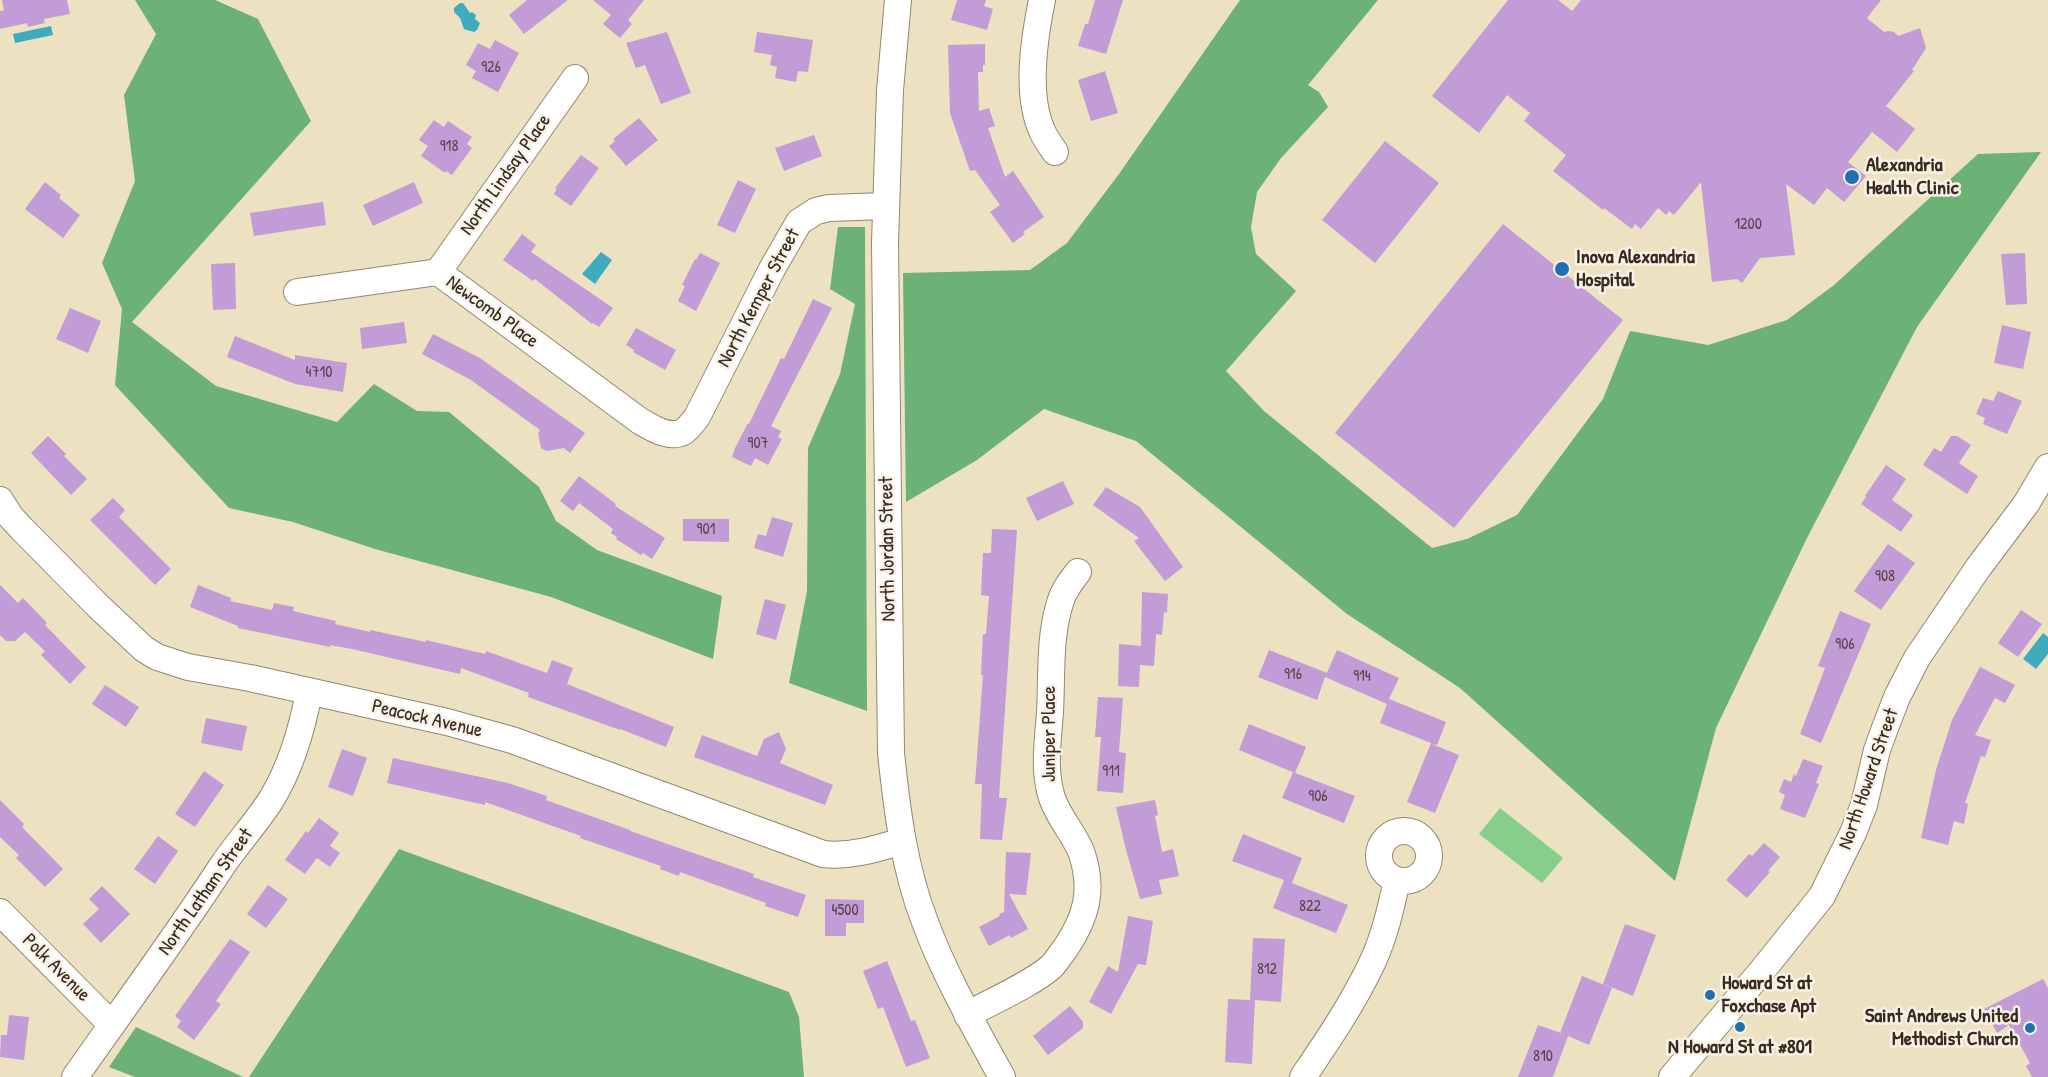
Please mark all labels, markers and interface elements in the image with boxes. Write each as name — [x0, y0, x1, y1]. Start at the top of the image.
house number: 926 — [481, 58, 501, 78]
street label: North Lindsay Place — [455, 110, 557, 240]
house number: 918 — [440, 137, 458, 157]
place label: Alexandria Health Clinic — [1866, 154, 1958, 201]
marker: Alexandria Health Clinic — [1843, 168, 1861, 186]
house number: 1200 — [1734, 215, 1762, 235]
street label: North Kemper Street — [712, 225, 806, 371]
place label: Inova Alexandria Hospital — [1576, 246, 1695, 293]
marker: Inova Alexandria Hospital — [1553, 260, 1571, 278]
street label: Newcomb Place — [441, 270, 543, 354]
house number: 4710 — [306, 363, 332, 383]
house number: 907 — [748, 434, 768, 454]
street label: North Jordan Street — [875, 476, 901, 622]
house number: 901 — [697, 520, 715, 540]
house number: 908 — [1875, 567, 1895, 587]
house number: 906 — [1835, 635, 1855, 655]
house number: 916 — [1284, 665, 1302, 685]
house number: 914 — [1353, 667, 1371, 687]
street label: Juniper Place — [1038, 686, 1062, 782]
street label: Peacock Avenue — [369, 695, 485, 743]
street label: North Howard Street — [1834, 705, 1904, 853]
house number: 911 — [1102, 762, 1120, 782]
house number: 906 — [1308, 787, 1328, 807]
street label: North Latham Street — [153, 824, 259, 960]
house number: 822 — [1299, 897, 1321, 917]
house number: 4500 — [831, 901, 859, 921]
street label: Polk Avenue — [17, 929, 95, 1007]
house number: 812 — [1257, 960, 1277, 980]
place label: Howard St at Foxchase Apt — [1722, 972, 1816, 1019]
marker: Howard St at Foxchase Apt — [1703, 988, 1717, 1002]
place label: Saint Andrews United Methodist Church — [1865, 1005, 2018, 1052]
marker: N Howard St at #801 — [1733, 1020, 1747, 1034]
marker: Saint Andrews United Methodist Church — [2023, 1021, 2037, 1035]
place label: N Howard St at #801 — [1668, 1036, 1812, 1060]
house number: 810 — [1533, 1047, 1553, 1067]

